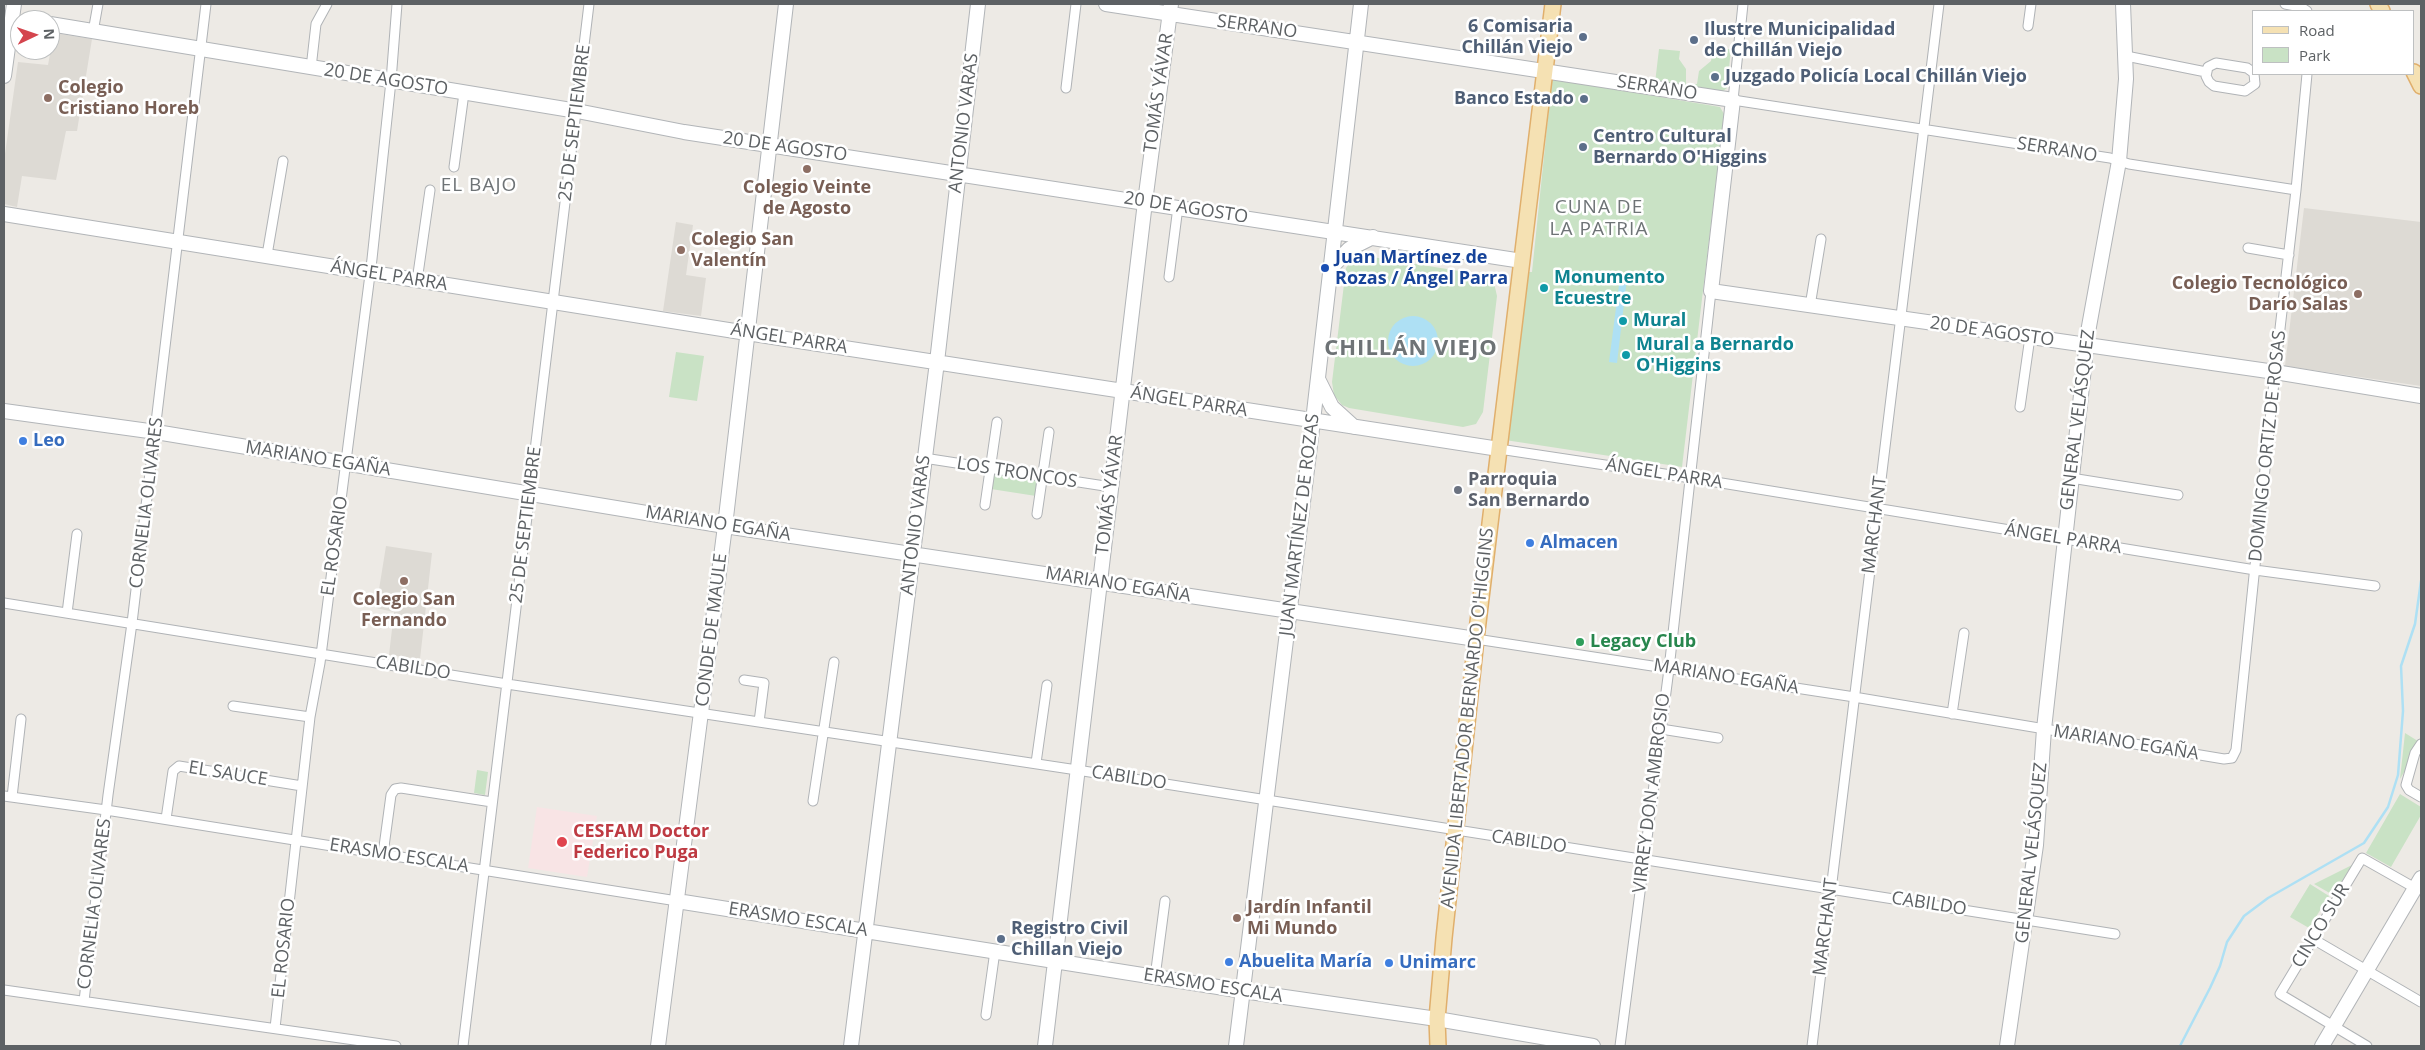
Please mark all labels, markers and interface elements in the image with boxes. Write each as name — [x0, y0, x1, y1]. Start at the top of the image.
north arrow — [10, 10, 60, 60]
legend — [2252, 10, 2415, 75]
street label: SERRANO — [1215, 11, 1299, 43]
place label: 6 Comisaria Chillán Viejo — [1461, 16, 1573, 58]
place label: Ilustre Municipalidad de Chillán Viejo — [1704, 19, 1895, 62]
text: Road — [2299, 20, 2335, 40]
text: N — [40, 28, 59, 40]
marker: 6 Comisaria Chillán Viejo — [1577, 31, 1589, 43]
street label: TOMÁS YÁVAR — [1140, 32, 1178, 154]
marker: Ilustre Municipalidad de Chillán Viejo — [1688, 34, 1700, 46]
street label: 25 DE SEPTIEMBRE — [555, 43, 595, 203]
text: Park — [2299, 45, 2330, 65]
street label: ANTONIO VARAS — [945, 52, 983, 194]
street label: 20 DE AGOSTO — [322, 60, 450, 100]
place label: Juzgado Policía Local Chillán Viejo — [1725, 66, 2027, 88]
street label: SERRANO — [1615, 71, 1699, 105]
marker: Juzgado Policía Local Chillán Viejo — [1709, 71, 1721, 83]
place label: Colegio Cristiano Horeb — [58, 77, 199, 120]
place label: Banco Estado — [1454, 88, 1574, 110]
marker: Colegio Cristiano Horeb — [42, 92, 54, 104]
marker: Banco Estado — [1578, 93, 1590, 105]
place label: Centro Cultural Bernardo O'Higgins — [1593, 126, 1767, 168]
street label: 20 DE AGOSTO — [721, 128, 849, 166]
street label: SERRANO — [2015, 133, 2099, 167]
marker: Centro Cultural Bernardo O'Higgins — [1577, 141, 1589, 153]
marker: Colegio Veinte de Agosto — [801, 163, 813, 175]
district label: EL BAJO — [440, 175, 518, 197]
place label: Colegio Veinte de Agosto — [743, 177, 871, 220]
street label: 20 DE AGOSTO — [1122, 188, 1250, 228]
district label: CUNA DE LA PATRIA — [1548, 197, 1650, 241]
place label: Colegio San Valentín — [691, 229, 794, 272]
marker: Colegio San Valentín — [675, 244, 687, 256]
place label: Juan Martínez de Rozas / Ángel Parra — [1335, 247, 1508, 290]
street label: ÁNGEL PARRA — [329, 256, 449, 296]
marker: Juan Martínez de Rozas / Ángel Parra — [1319, 262, 1331, 274]
place label: Monumento Ecuestre — [1554, 267, 1665, 310]
place label: Colegio Tecnológico Darío Salas — [2172, 273, 2348, 316]
marker: Monumento Ecuestre — [1538, 282, 1550, 294]
marker: Colegio Tecnológico Darío Salas — [2352, 288, 2364, 300]
place label: Mural — [1633, 310, 1686, 332]
street label: 20 DE AGOSTO — [1928, 313, 2056, 351]
marker: Mural — [1617, 315, 1629, 327]
street label: ÁNGEL PARRA — [729, 319, 849, 359]
street label: GENERAL VELÁSQUEZ — [2056, 328, 2100, 512]
street label: DOMINGO ORTIZ DE ROSAS — [2245, 329, 2291, 563]
place label: Mural a Bernardo O'Higgins — [1636, 334, 1794, 376]
district label: CHILLÁN VIEJO — [1323, 336, 1499, 362]
marker: Mural a Bernardo O'Higgins — [1620, 349, 1632, 361]
street label: ÁNGEL PARRA — [1129, 382, 1249, 422]
street label: JUAN MARTÍNEZ DE ROZAS — [1276, 412, 1324, 638]
street label: CORNELIA OLIVARES — [126, 416, 168, 590]
place label: Leo — [33, 430, 65, 452]
street label: TOMÁS YÁVAR — [1092, 434, 1128, 556]
marker: Leo — [17, 435, 29, 447]
street label: MARIANO EGAÑA — [244, 437, 392, 481]
street label: 25 DE SEPTIEMBRE — [506, 445, 546, 605]
street label: LOS TRONCOS — [955, 453, 1079, 493]
street label: ANTONIO VARAS — [897, 454, 935, 596]
street label: ÁNGEL PARRA — [1604, 454, 1724, 494]
place label: Parroquia San Bernardo — [1468, 469, 1590, 512]
street label: MARCHANT — [1858, 475, 1892, 575]
marker: Parroquia San Bernardo — [1452, 484, 1464, 496]
street label: EL ROSARIO — [317, 495, 353, 597]
street label: MARIANO EGAÑA — [644, 502, 792, 546]
street label: ÁNGEL PARRA — [2003, 519, 2123, 559]
street label: AVENIDA LIBERTADOR BERNARDO O'HIGGINS — [1437, 527, 1499, 909]
place label: Almacen — [1540, 532, 1618, 554]
marker: Almacen — [1524, 537, 1536, 549]
street label: CONDE DE MAULE — [692, 552, 732, 708]
street label: MARIANO EGAÑA — [1044, 563, 1192, 607]
marker: Colegio San Fernando — [398, 575, 410, 587]
place label: Colegio San Fernando — [353, 589, 455, 632]
place label: Legacy Club — [1590, 631, 1696, 653]
marker: Legacy Club — [1574, 636, 1586, 648]
street label: CABILDO — [374, 651, 452, 685]
street label: MARIANO EGAÑA — [1652, 655, 1800, 699]
street label: VIRREY DON AMBROSIO — [1629, 692, 1675, 894]
street label: MARIANO EGAÑA — [2052, 721, 2200, 765]
street label: EL SAUCE — [187, 757, 269, 791]
street label: CABILDO — [1090, 761, 1168, 795]
street label: GENERAL VELÁSQUEZ — [2012, 761, 2052, 945]
street label: CORNELIA OLIVARES — [74, 817, 116, 991]
place label: CESFAM Doctor Federico Puga — [573, 821, 709, 864]
street label: CABILDO — [1490, 826, 1568, 858]
street label: ERASMO ESCALA — [328, 834, 470, 878]
marker: CESFAM Doctor Federico Puga — [555, 835, 569, 849]
street label: MARCHANT — [1809, 877, 1843, 977]
street label: CINCO SUR — [2288, 880, 2354, 972]
street label: CABILDO — [1890, 887, 1968, 921]
street label: EL ROSARIO — [268, 897, 300, 999]
place label: Jardín Infantil Mi Mundo — [1247, 897, 1372, 940]
street label: ERASMO ESCALA — [727, 898, 869, 942]
marker: Jardín Infantil Mi Mundo — [1231, 912, 1243, 924]
place label: Registro Civil Chillan Viejo — [1011, 918, 1128, 961]
marker: Registro Civil Chillan Viejo — [995, 933, 1007, 945]
place label: Abuelita María — [1239, 951, 1372, 973]
place label: Unimarc — [1399, 952, 1476, 974]
marker: Abuelita María — [1223, 956, 1235, 968]
marker: Unimarc — [1383, 957, 1395, 969]
street label: ERASMO ESCALA — [1142, 964, 1284, 1008]

